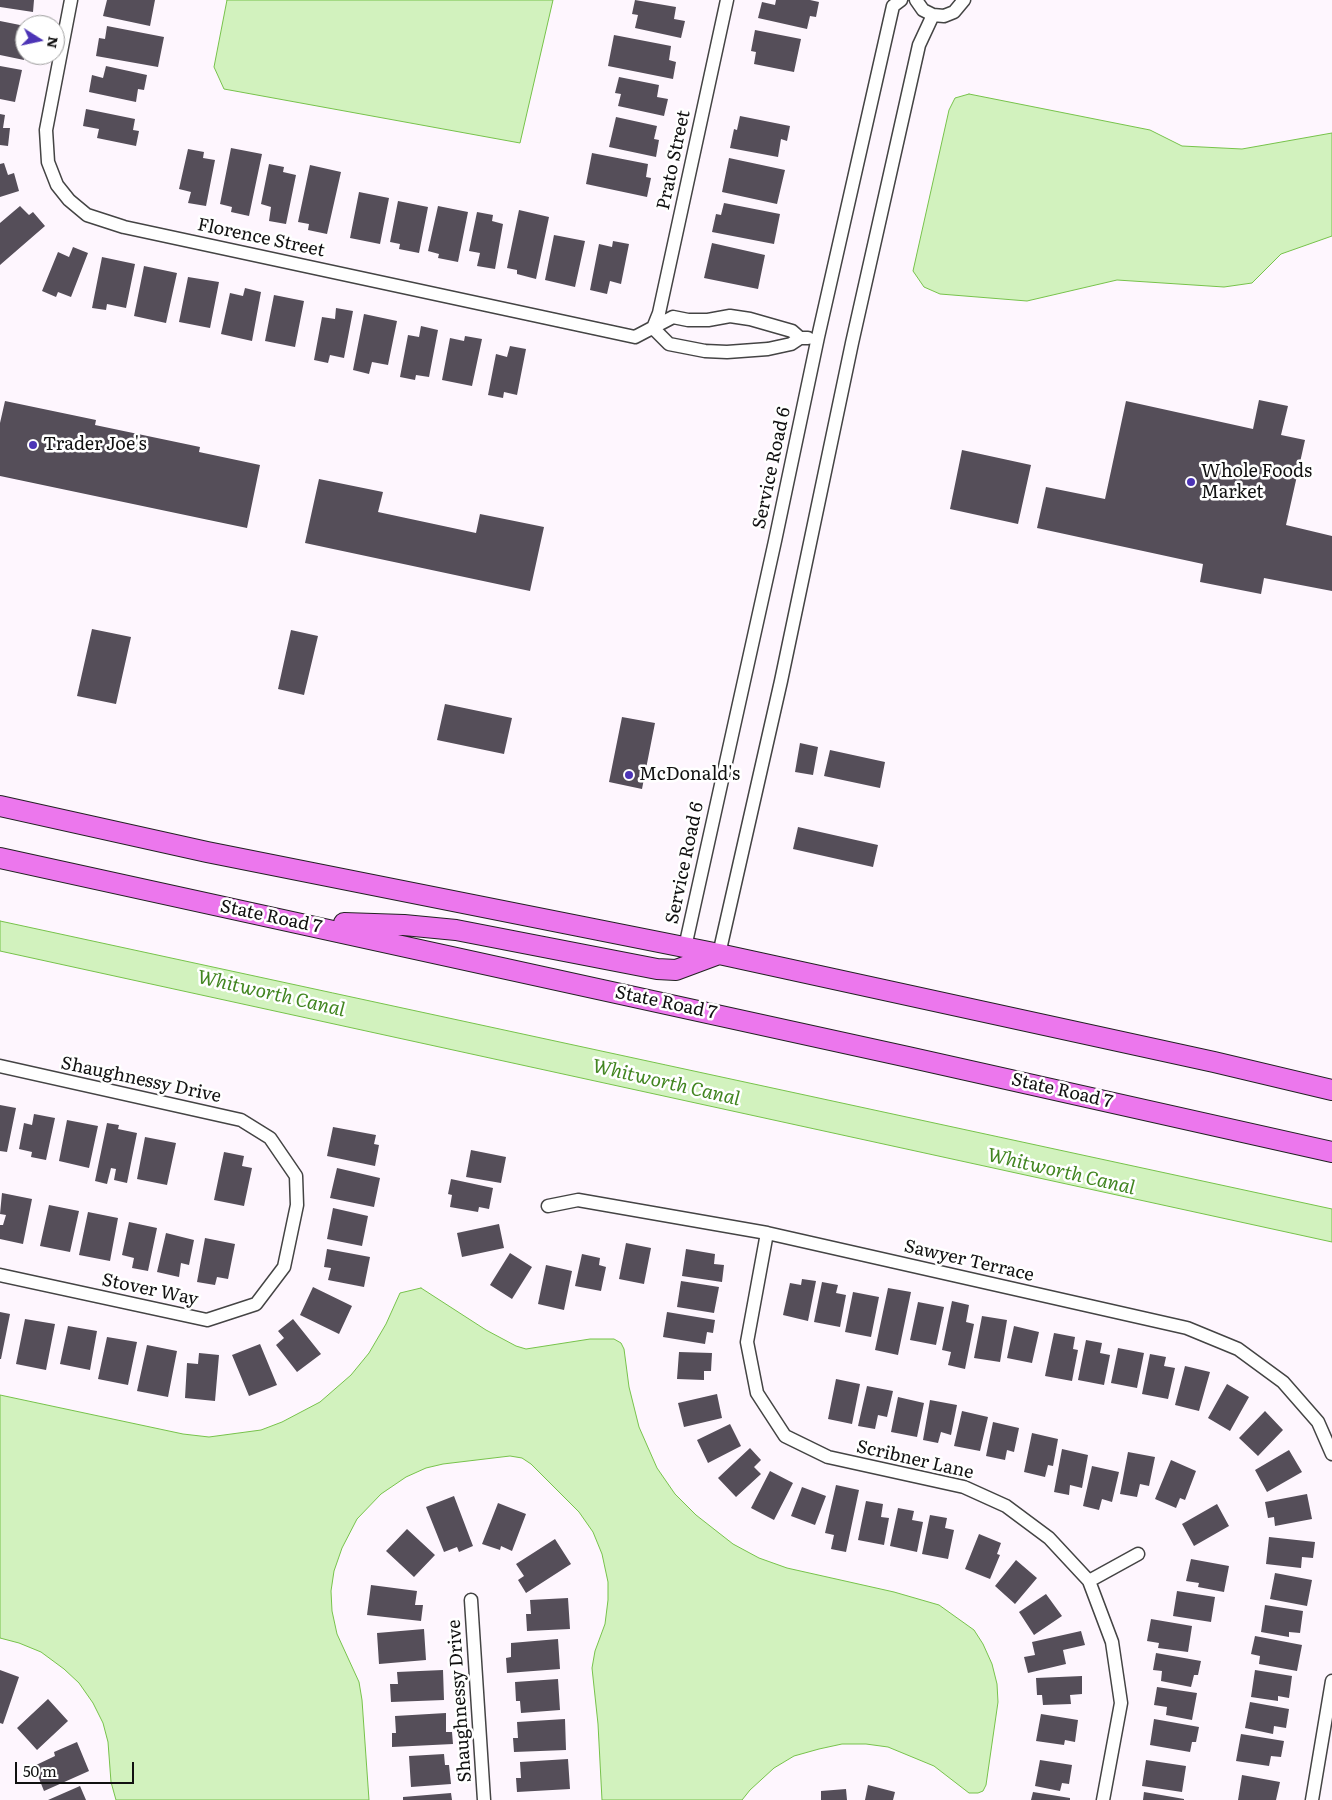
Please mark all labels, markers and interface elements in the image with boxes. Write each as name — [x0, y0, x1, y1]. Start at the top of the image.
north arrow — [15, 15, 65, 65]
text: N — [43, 35, 65, 50]
street label: Prato Street — [653, 108, 695, 212]
street label: Florence Street — [195, 214, 327, 262]
street label: Service Road 6 — [749, 405, 795, 531]
place label: Trader Joe's — [43, 434, 147, 456]
marker: Trader Joe's — [27, 439, 39, 451]
place label: Whole Foods Market — [1201, 461, 1312, 504]
marker: Whole Foods Market — [1185, 476, 1197, 488]
place label: McDonald's — [639, 764, 740, 786]
marker: McDonald's — [623, 769, 635, 781]
street label: Service Road 6 — [662, 800, 708, 926]
street label: State Road 7 — [218, 896, 324, 938]
water label: Whitworth Canal — [195, 966, 347, 1022]
street label: State Road 7 — [613, 982, 719, 1024]
street label: Shaughnessy Drive — [59, 1052, 223, 1108]
water label: Whitworth Canal — [590, 1055, 742, 1111]
street label: State Road 7 — [1009, 1069, 1115, 1113]
water label: Whitworth Canal — [985, 1144, 1137, 1200]
street label: Sawyer Terrace — [902, 1236, 1036, 1286]
street label: Stover Way — [100, 1269, 200, 1311]
street label: Scribner Lane — [854, 1436, 976, 1484]
street label: Shaughnessy Drive — [444, 1619, 476, 1783]
scale bar — [18, 1752, 136, 1784]
text: 50 m — [23, 1759, 57, 1782]

